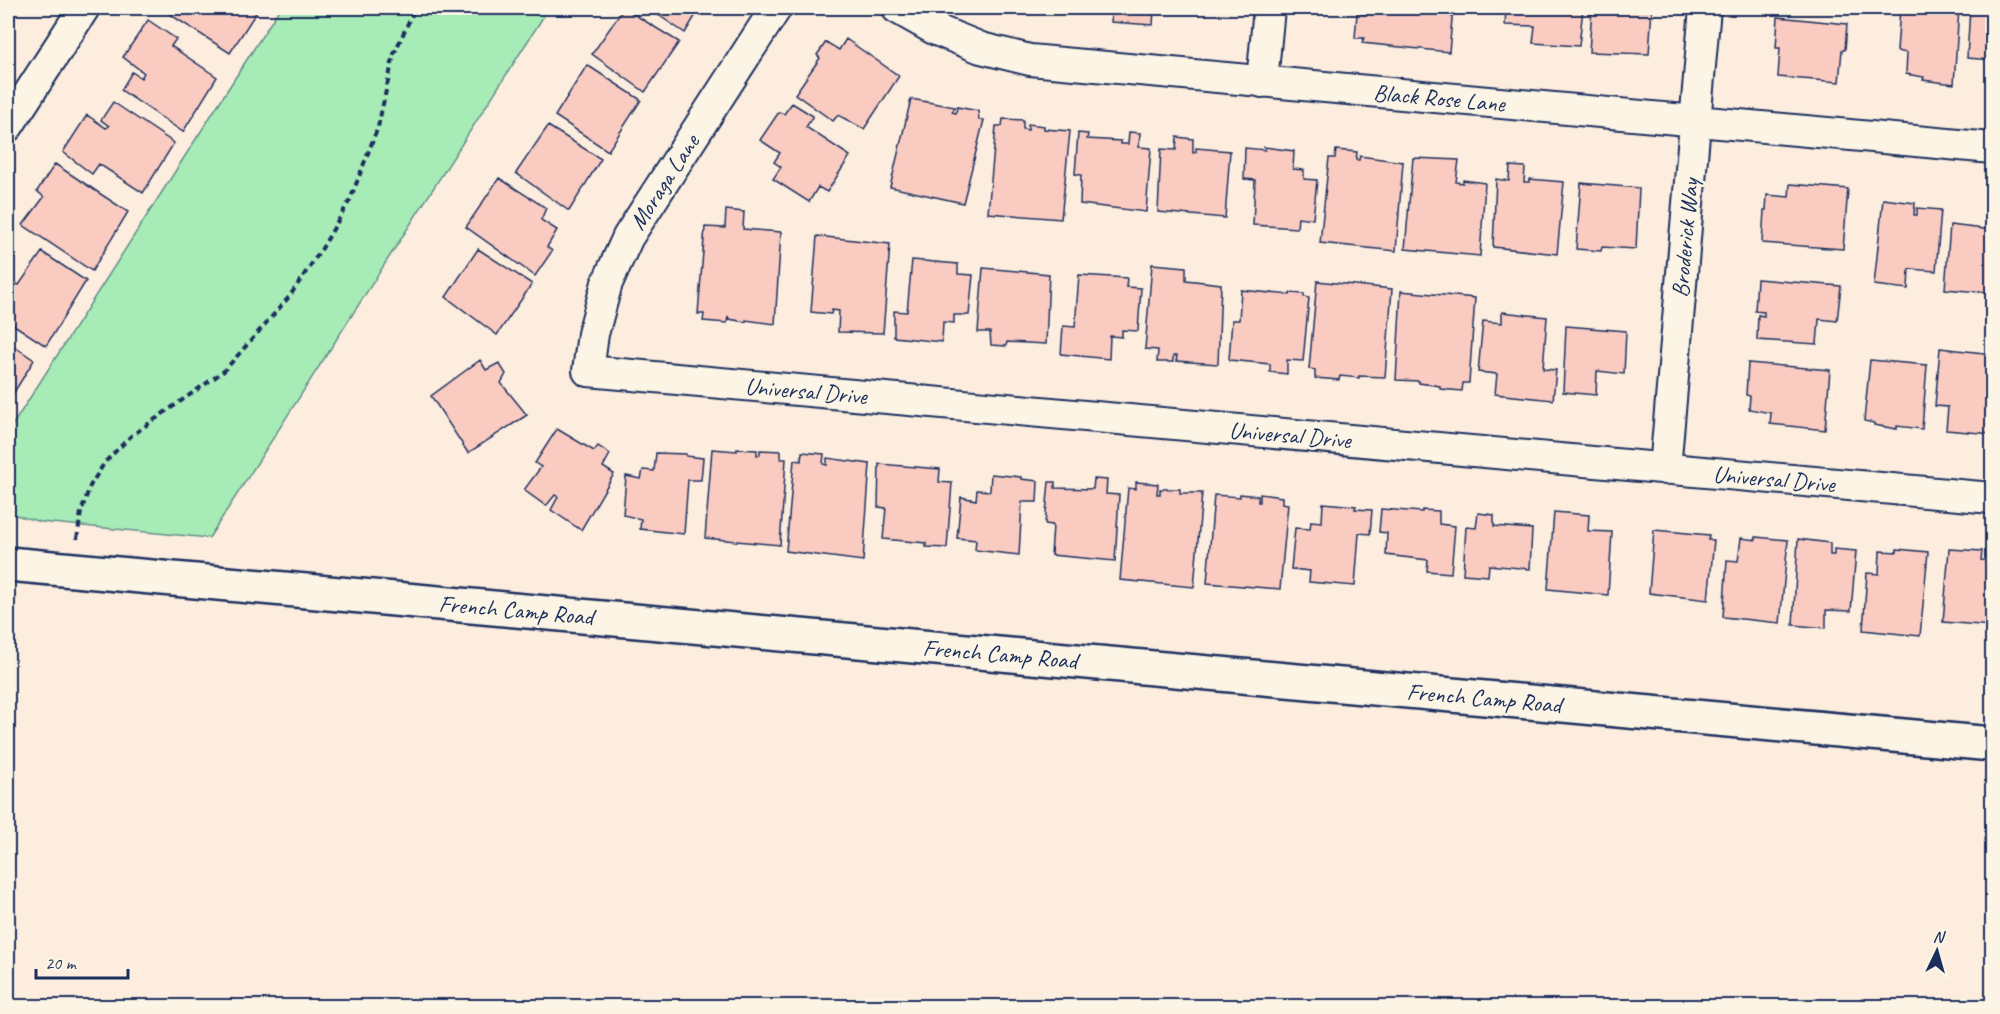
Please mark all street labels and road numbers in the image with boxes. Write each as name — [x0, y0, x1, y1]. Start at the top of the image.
street label: Black Rose Lane — [1372, 77, 1508, 119]
street label: Moraga Lane — [622, 127, 707, 235]
street label: Broderick Way — [1665, 176, 1705, 299]
street label: Universal Drive — [744, 371, 870, 411]
street label: Universal Drive — [1228, 415, 1354, 455]
street label: Universal Drive — [1712, 459, 1838, 499]
street label: French Camp Road — [438, 588, 598, 632]
street label: French Camp Road — [922, 632, 1082, 676]
street label: French Camp Road — [1406, 676, 1566, 720]

